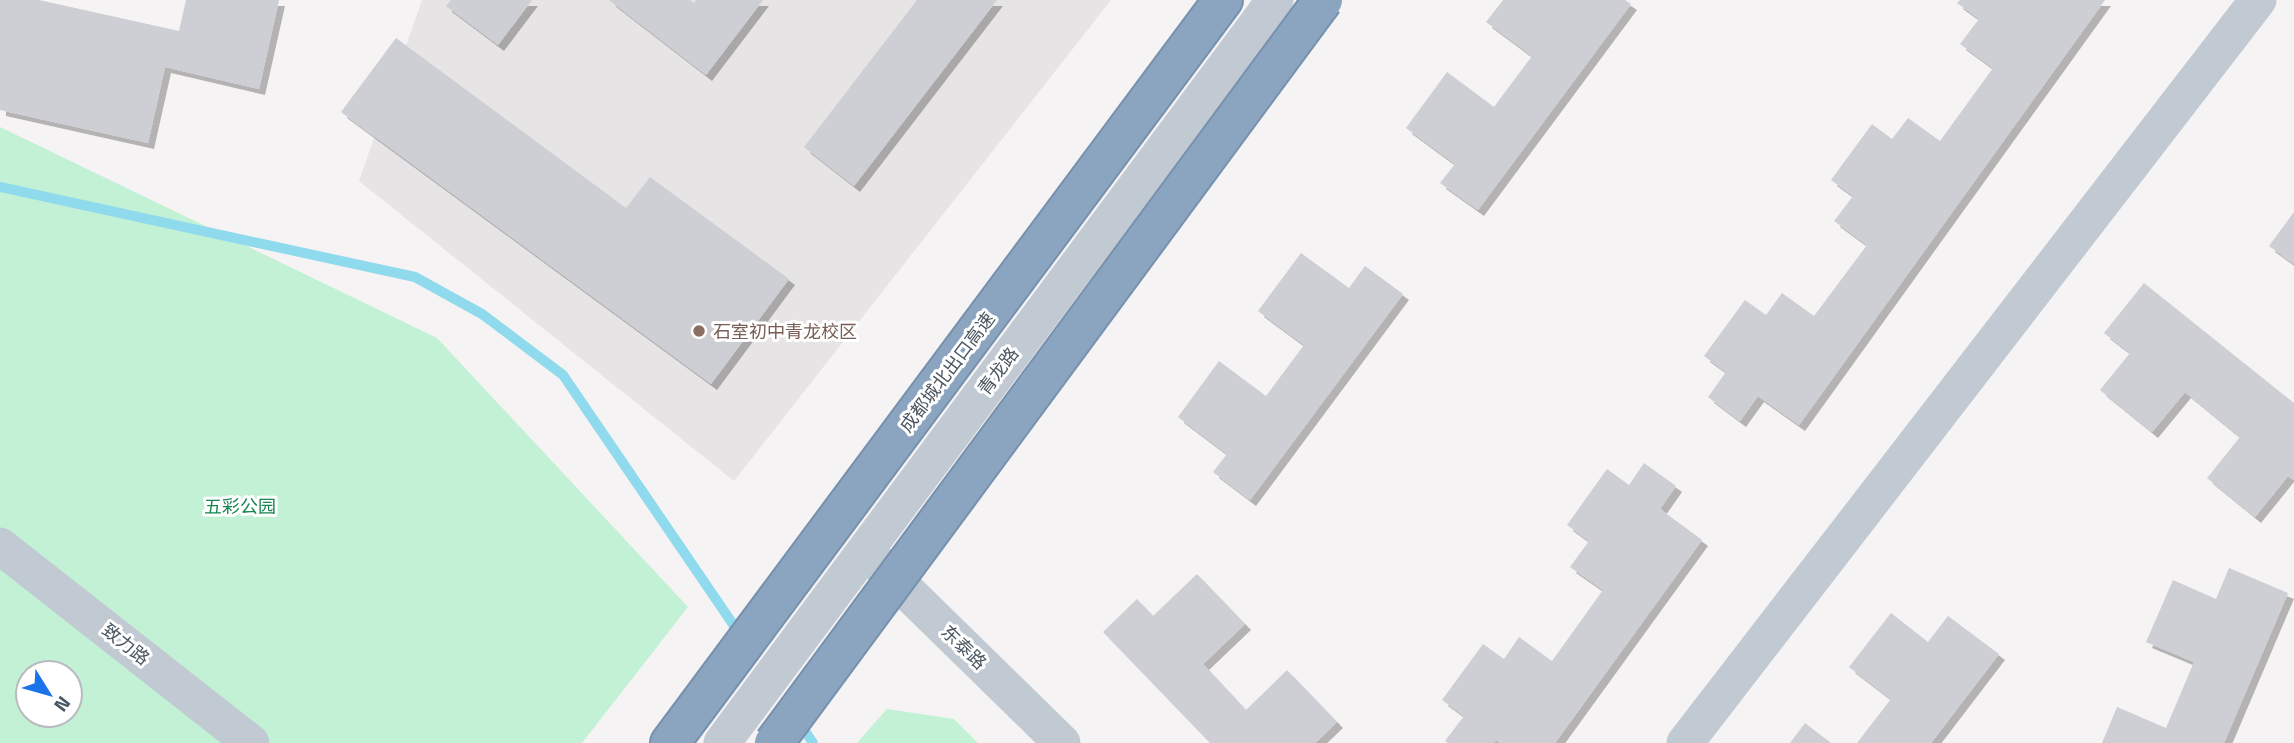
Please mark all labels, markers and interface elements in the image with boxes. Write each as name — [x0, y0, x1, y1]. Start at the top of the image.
street label: 成都城北出口高速 — [893, 306, 1001, 438]
place label: 石室初中青龙校区 — [713, 318, 857, 345]
marker: 石室初中青龙校区 — [691, 323, 707, 339]
street label: 青龙路 — [971, 341, 1025, 401]
park label: 五彩公园 — [204, 493, 276, 520]
street label: 致力路 — [96, 617, 156, 671]
street label: 东泰路 — [935, 619, 993, 675]
north arrow — [14, 659, 84, 729]
text: N — [47, 691, 79, 719]

